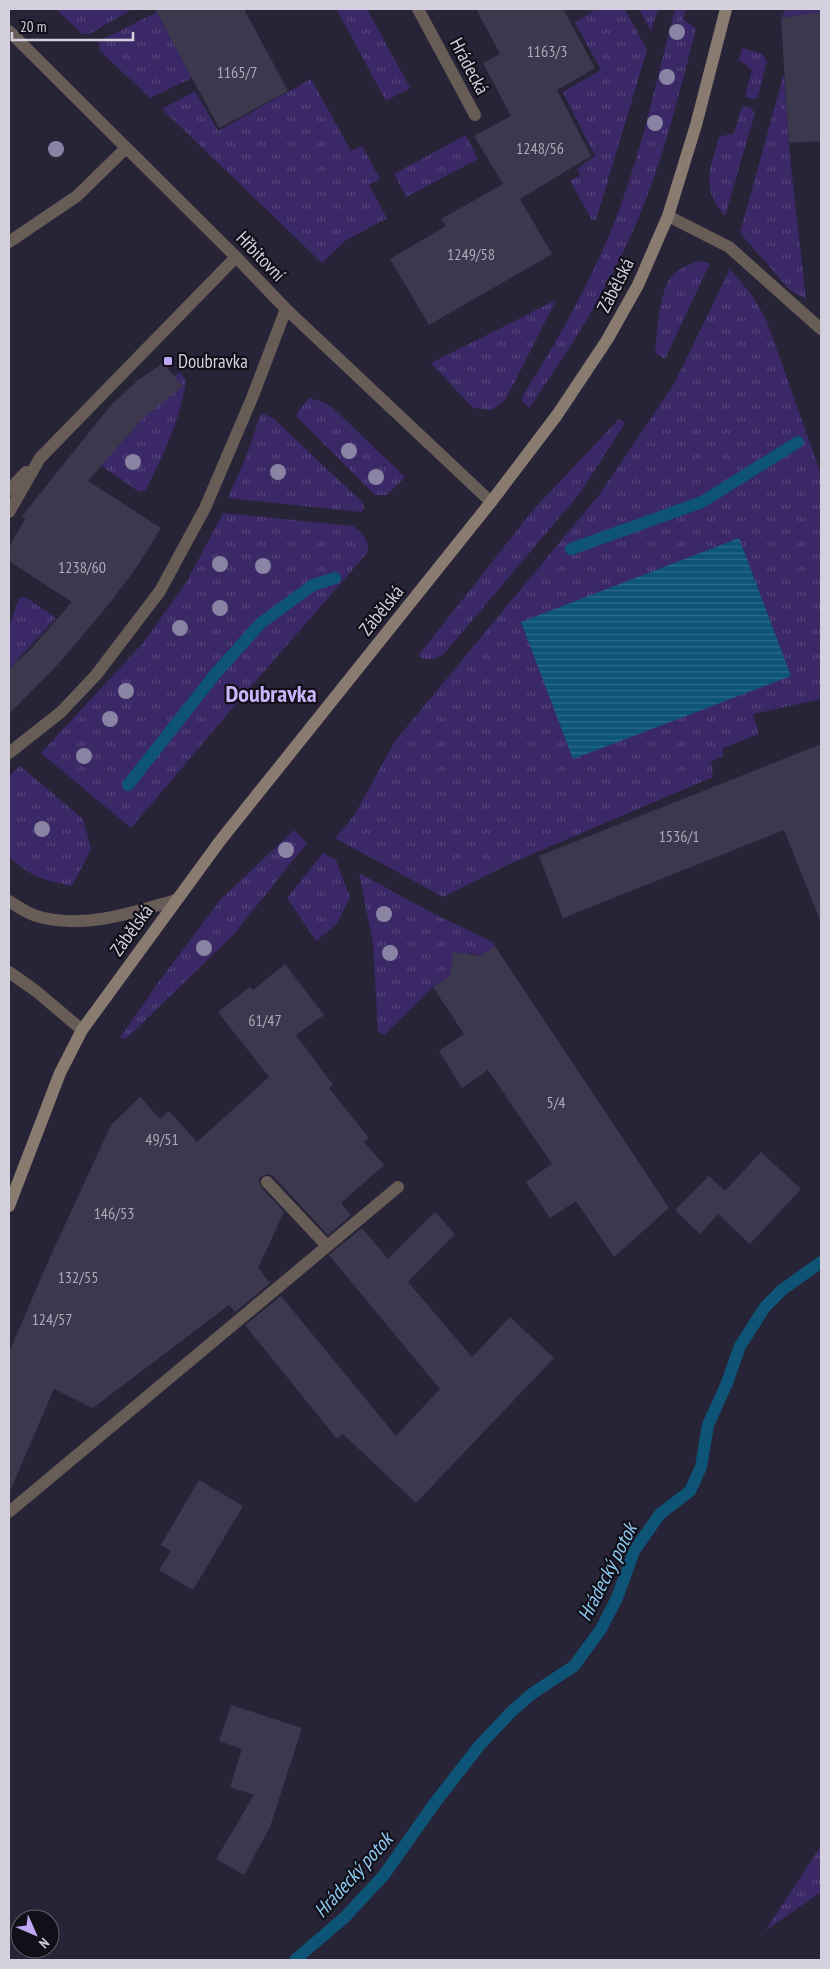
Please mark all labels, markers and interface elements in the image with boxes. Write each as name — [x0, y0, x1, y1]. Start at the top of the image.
scale bar — [12, 10, 134, 42]
text: 20 m — [20, 17, 46, 36]
street label: Hrádecká — [445, 34, 495, 98]
house number: 1163/3 — [527, 41, 567, 61]
house number: 1165/7 — [217, 62, 257, 82]
house number: 1248/56 — [516, 138, 564, 158]
street label: Hřbitovní — [231, 226, 291, 286]
house number: 1249/58 — [447, 244, 495, 264]
street label: Zábělská — [591, 254, 639, 316]
place label: Doubravka — [178, 349, 248, 373]
marker: Doubravka — [162, 355, 174, 367]
house number: 1238/60 — [58, 557, 106, 577]
street label: Zábělská — [353, 580, 409, 640]
district label: Doubravka — [225, 678, 317, 709]
house number: 1536/1 — [659, 826, 699, 846]
street label: Zábělská — [104, 900, 158, 960]
house number: 61/47 — [248, 1010, 282, 1030]
house number: 5/4 — [546, 1092, 566, 1112]
house number: 49/51 — [145, 1129, 179, 1149]
house number: 146/53 — [94, 1203, 134, 1223]
house number: 132/55 — [58, 1267, 98, 1287]
house number: 124/57 — [32, 1309, 72, 1329]
water label: Hrádecký potok — [571, 1517, 644, 1625]
water label: Hrádecký potok — [308, 1825, 400, 1923]
north arrow — [10, 1909, 60, 1959]
text: N — [35, 1934, 53, 1952]

